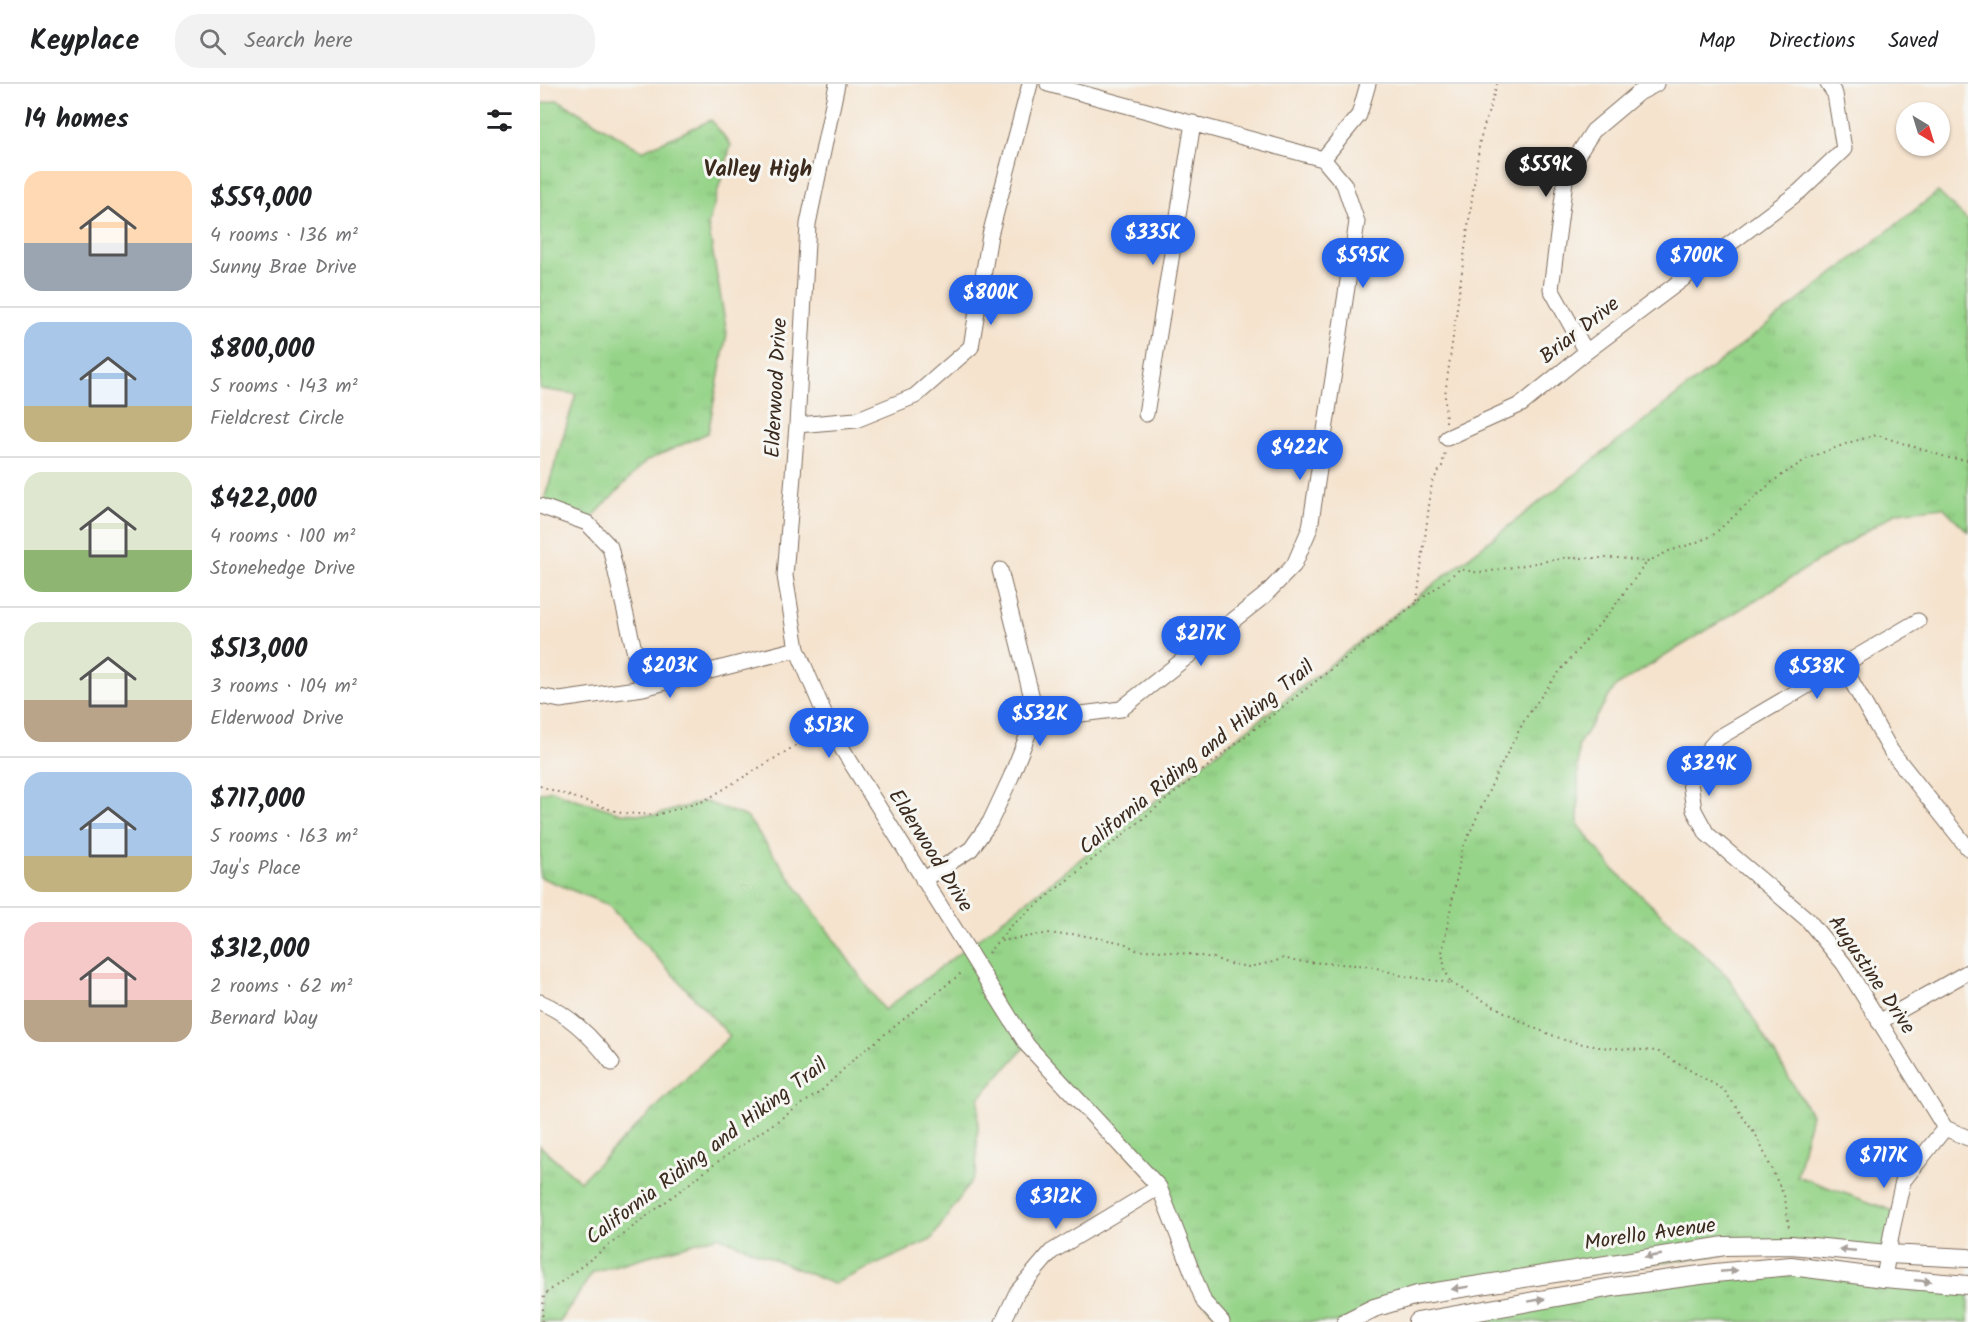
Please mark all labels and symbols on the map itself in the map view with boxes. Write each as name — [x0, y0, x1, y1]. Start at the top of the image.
north arrow — [1896, 102, 1950, 156]
pin: $559K — [1504, 147, 1588, 198]
district label: Valley High — [704, 153, 812, 188]
pin: $335K — [1111, 215, 1195, 266]
pin: $595K — [1321, 238, 1405, 289]
pin: $700K — [1655, 238, 1739, 289]
pin: $800K — [949, 275, 1033, 326]
street label: Briar Drive — [1533, 289, 1628, 373]
street label: Elderwood Drive — [757, 317, 797, 459]
pin: $422K — [1258, 430, 1342, 481]
pin: $217K — [1159, 616, 1243, 667]
pin: $203K — [628, 648, 712, 699]
pin: $538K — [1775, 649, 1859, 700]
street label: California Riding and Hiking Trail — [1072, 652, 1322, 864]
pin: $532K — [998, 696, 1082, 747]
pin: $513K — [787, 708, 871, 759]
pin: $329K — [1667, 746, 1751, 797]
street label: Elderwood Drive — [879, 783, 981, 920]
street label: Augustine Drive — [1819, 909, 1924, 1042]
street label: California Riding and Hiking Trail — [579, 1050, 835, 1254]
pin: $717K — [1842, 1138, 1926, 1189]
pin: $312K — [1014, 1179, 1098, 1230]
street label: Morello Avenue — [1582, 1209, 1718, 1261]
one-way arrow — [1837, 1245, 1856, 1255]
one-way arrow — [1643, 1252, 1662, 1261]
one-way arrow — [1720, 1266, 1739, 1276]
one-way arrow — [1914, 1276, 1933, 1286]
one-way arrow — [1451, 1283, 1470, 1292]
one-way arrow — [1527, 1295, 1546, 1304]

